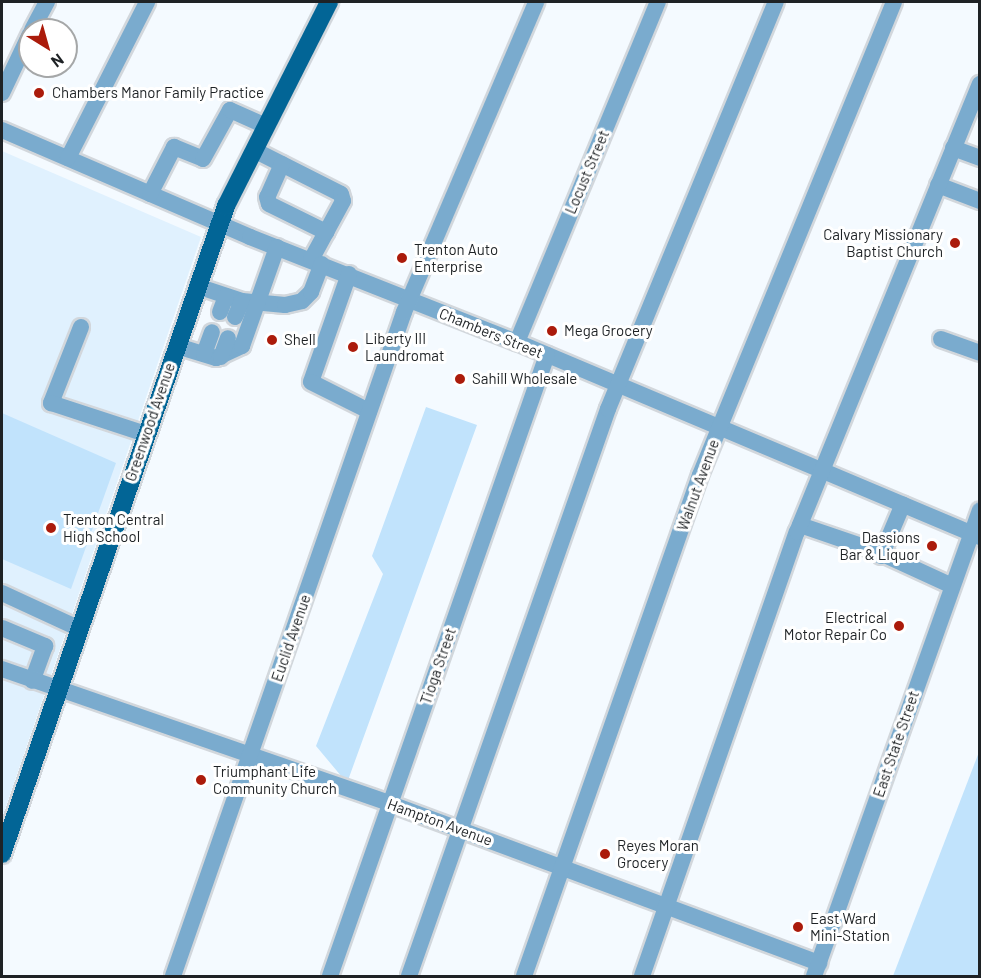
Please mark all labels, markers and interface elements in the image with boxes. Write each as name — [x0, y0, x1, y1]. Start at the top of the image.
north arrow — [18, 18, 78, 78]
text: N — [48, 50, 68, 72]
marker: Chambers Manor Family Practice — [30, 84, 48, 102]
place label: Chambers Manor Family Practice — [52, 84, 264, 102]
street label: Locust Street — [561, 127, 613, 217]
place label: Calvary Missionary Baptist Church — [823, 225, 943, 260]
marker: Calvary Missionary Baptist Church — [948, 236, 962, 250]
place label: Trenton Auto Enterprise — [414, 240, 498, 275]
marker: Trenton Auto Enterprise — [395, 251, 409, 265]
street label: Chambers Street — [437, 304, 545, 362]
place label: Mega Grocery — [564, 322, 653, 340]
marker: Mega Grocery — [545, 324, 559, 338]
place label: Liberty III Laundromat — [365, 329, 444, 364]
place label: Shell — [284, 331, 316, 349]
marker: Shell — [265, 333, 279, 347]
marker: Liberty III Laundromat — [346, 340, 360, 354]
street label: Greenwood Avenue — [121, 360, 179, 484]
place label: Sahill Wholesale — [472, 370, 577, 388]
marker: Sahill Wholesale — [453, 372, 467, 386]
street label: Walnut Avenue — [673, 437, 723, 533]
place label: Trenton Central High School — [63, 510, 164, 545]
marker: Trenton Central High School — [44, 521, 58, 535]
place label: Dassions Bar & Liquor — [839, 528, 920, 563]
marker: Dassions Bar & Liquor — [925, 539, 939, 553]
street label: Euclid Avenue — [268, 592, 314, 684]
place label: Electrical Motor Repair Co — [784, 608, 887, 643]
marker: Electrical Motor Repair Co — [892, 619, 906, 633]
street label: Tioga Street — [416, 625, 460, 707]
street label: East State Street — [869, 688, 923, 800]
place label: Triumphant Life Community Church — [213, 762, 337, 797]
marker: Triumphant Life Community Church — [194, 773, 208, 787]
street label: Hampton Avenue — [385, 795, 495, 849]
place label: Reyes Moran Grocery — [617, 836, 699, 871]
marker: Reyes Moran Grocery — [598, 847, 612, 861]
place label: East Ward Mini-Station — [810, 909, 890, 944]
marker: East Ward Mini-Station — [791, 920, 805, 934]

